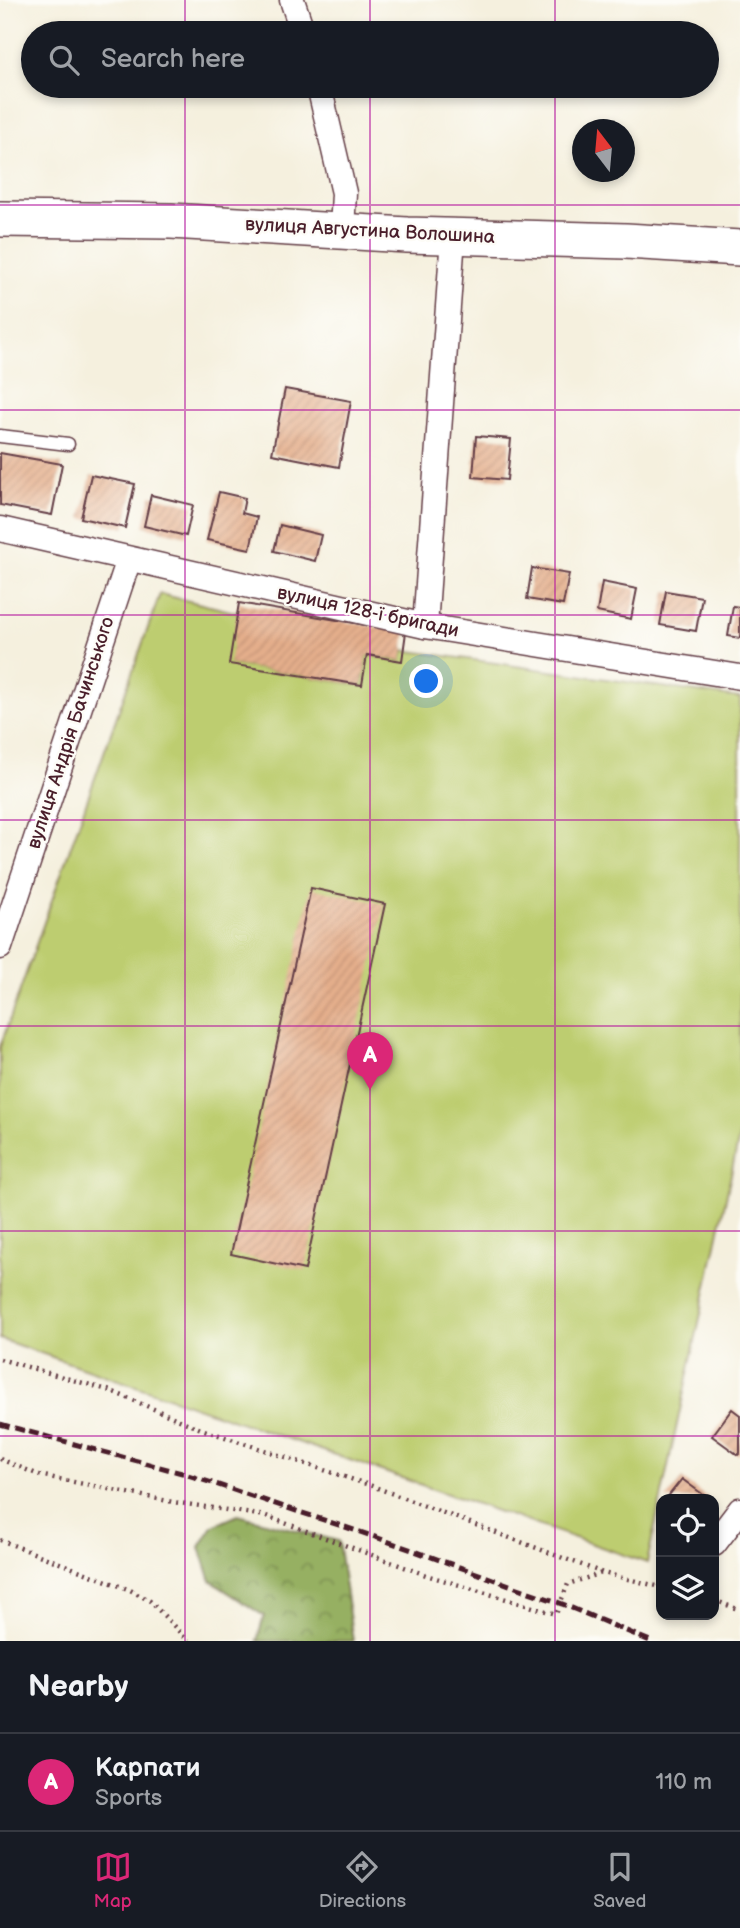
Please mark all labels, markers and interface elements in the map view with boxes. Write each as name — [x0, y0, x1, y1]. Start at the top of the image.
search box — [21, 21, 719, 98]
icon: search — [45, 41, 83, 79]
text: Search here — [101, 44, 245, 75]
north arrow — [572, 119, 635, 182]
street label: вулиця Августина Волошина — [244, 213, 496, 249]
street label: вулиця 128-ї бригади — [275, 581, 461, 643]
street label: вулиця Андрія Бачинського — [23, 614, 119, 852]
your location — [409, 664, 443, 698]
pin: A — [347, 1032, 393, 1090]
map controls — [656, 1494, 719, 1620]
button: locate — [656, 1494, 719, 1557]
button: layers — [656, 1557, 719, 1620]
text: Nearby — [28, 1669, 128, 1705]
text: Карпати — [95, 1753, 200, 1784]
text: A — [44, 1768, 58, 1796]
text: 110 m — [655, 1768, 712, 1796]
text: Sports — [95, 1784, 162, 1812]
tab: Map — [94, 1848, 132, 1913]
tab: Directions — [319, 1848, 406, 1913]
tab: Saved — [593, 1848, 646, 1913]

